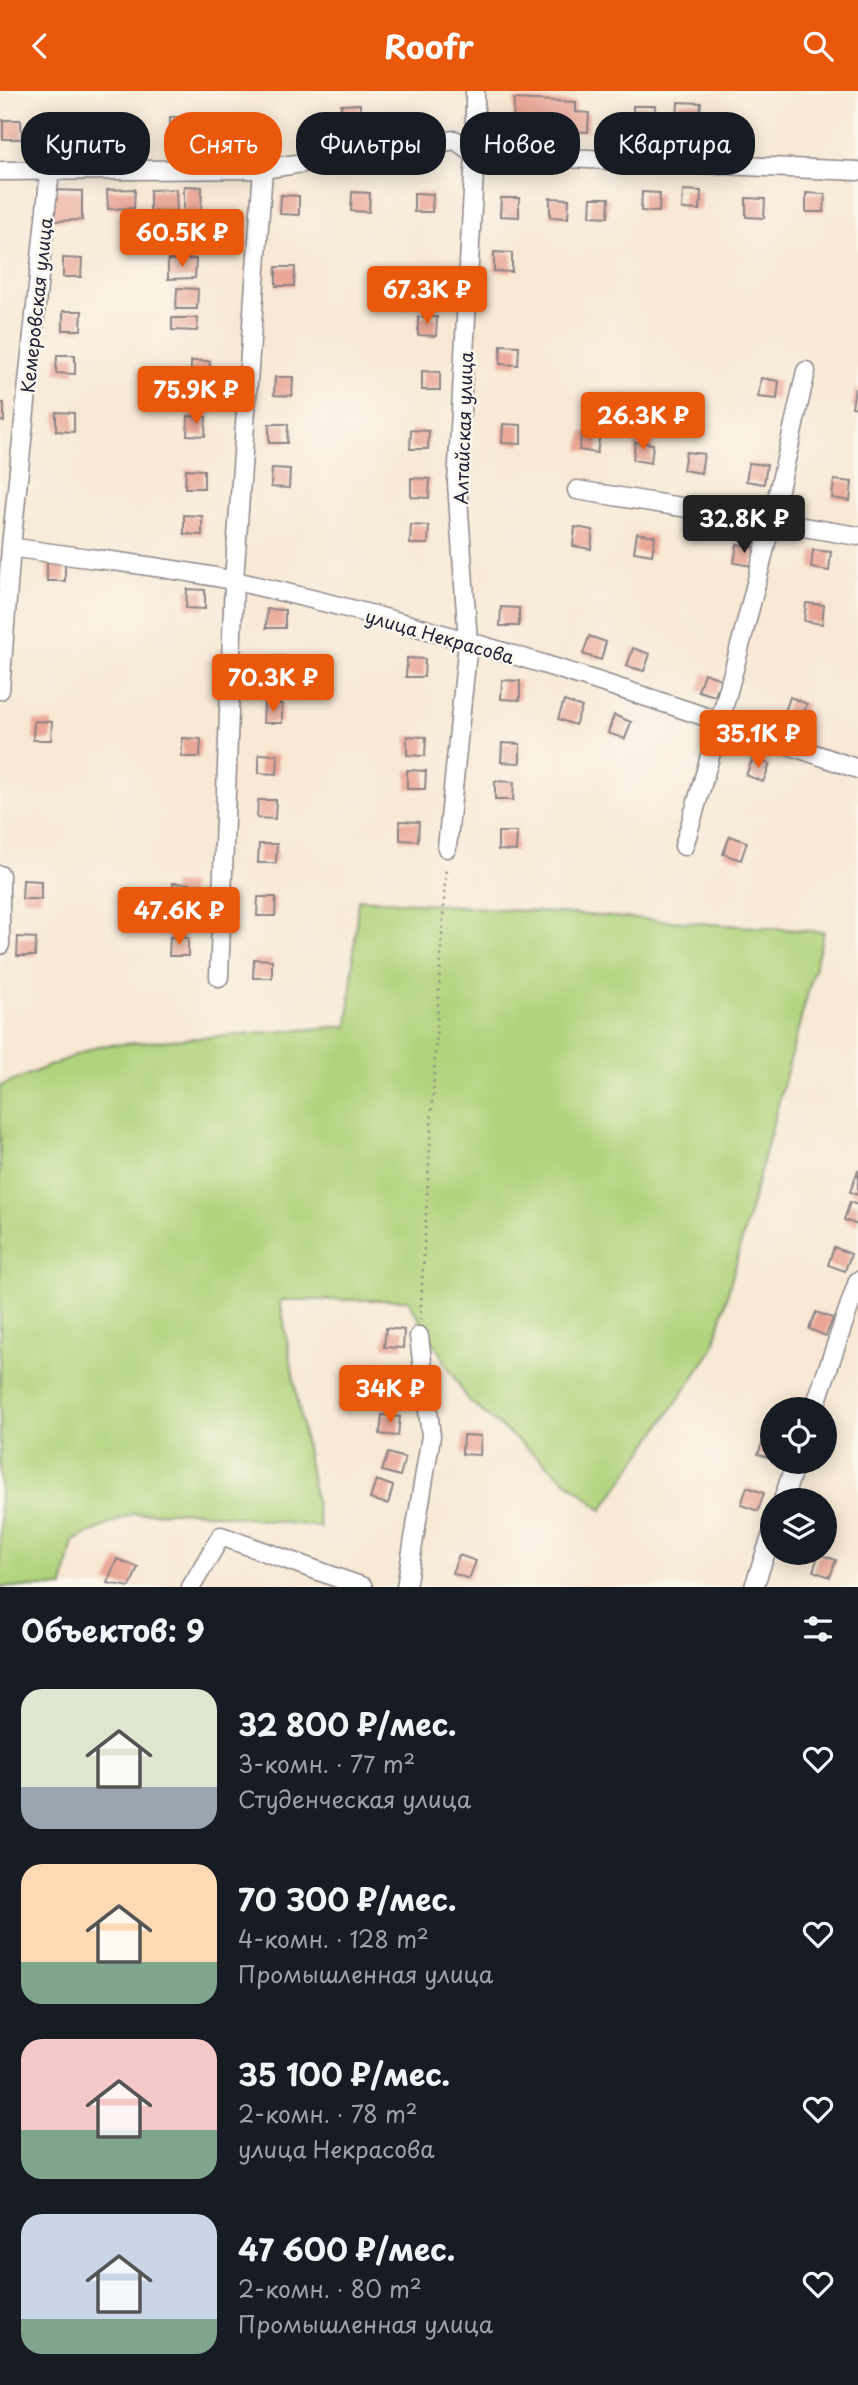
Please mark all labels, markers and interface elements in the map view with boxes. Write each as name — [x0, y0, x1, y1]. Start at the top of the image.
text: Roofr — [384, 22, 474, 70]
icon: back — [21, 27, 59, 65]
icon: search — [799, 27, 837, 65]
chip: Купить — [21, 112, 150, 175]
chip: Снять — [164, 112, 282, 175]
chip: Фильтры — [296, 112, 446, 175]
chip: Новое — [460, 112, 580, 175]
chip: Квартира — [594, 112, 755, 175]
pin: 60.5K ₽ — [117, 209, 247, 269]
text: 60.5K ₽ — [136, 214, 228, 249]
street label: Кемеровская улица — [13, 215, 59, 394]
pin: 67.3K ₽ — [362, 267, 492, 326]
text: 67.3K ₽ — [383, 271, 471, 306]
street label: Алтайская улица — [447, 350, 479, 505]
pin: 75.9K ₽ — [131, 367, 261, 426]
text: 75.9K ₽ — [154, 371, 238, 406]
pin: 26.3K ₽ — [578, 393, 708, 452]
text: 26.3K ₽ — [597, 397, 689, 432]
pin: 32.8K ₽ — [679, 496, 809, 555]
text: 32.8K ₽ — [699, 500, 789, 535]
street label: улица Некрасова — [362, 602, 518, 670]
pin: 70.3K ₽ — [208, 655, 338, 714]
text: 70.3K ₽ — [228, 659, 318, 694]
pin: 35.1K ₽ — [693, 711, 823, 770]
text: 35.1K ₽ — [716, 715, 800, 750]
pin: 47.6K ₽ — [114, 887, 244, 947]
text: 47.6K ₽ — [134, 892, 224, 927]
pin: 34K ₽ — [341, 1365, 439, 1425]
text: 34K ₽ — [355, 1370, 425, 1405]
map controls — [760, 1397, 837, 1565]
button: locate — [760, 1397, 837, 1474]
button: layers — [760, 1488, 837, 1565]
text: Объектов: 9 — [21, 1607, 205, 1652]
icon: filters — [799, 1610, 837, 1648]
text: 32 800 ₽/мес. — [238, 1701, 457, 1746]
icon: home — [77, 1717, 161, 1801]
icon: heart — [799, 1740, 837, 1778]
text: 3-комн. · 77 m² — [238, 1746, 415, 1781]
text: Студенческая улица — [238, 1781, 471, 1816]
text: 70 300 ₽/мес. — [238, 1876, 456, 1921]
icon: home — [77, 1892, 161, 1976]
icon: heart — [799, 1915, 837, 1953]
text: 4-комн. · 128 m² — [238, 1921, 429, 1956]
text: Промышленная улица — [238, 1956, 493, 1991]
text: 35 100 ₽/мес. — [238, 2051, 450, 2096]
icon: home — [77, 2067, 161, 2151]
icon: heart — [799, 2090, 837, 2128]
text: 2-комн. · 78 m² — [238, 2096, 418, 2131]
text: улица Некрасова — [238, 2131, 435, 2166]
text: 47 600 ₽/мес. — [238, 2226, 455, 2271]
icon: home — [77, 2242, 161, 2326]
icon: heart — [799, 2265, 837, 2303]
text: 2-комн. · 80 m² — [238, 2271, 422, 2306]
text: Промышленная улица — [238, 2306, 493, 2341]

